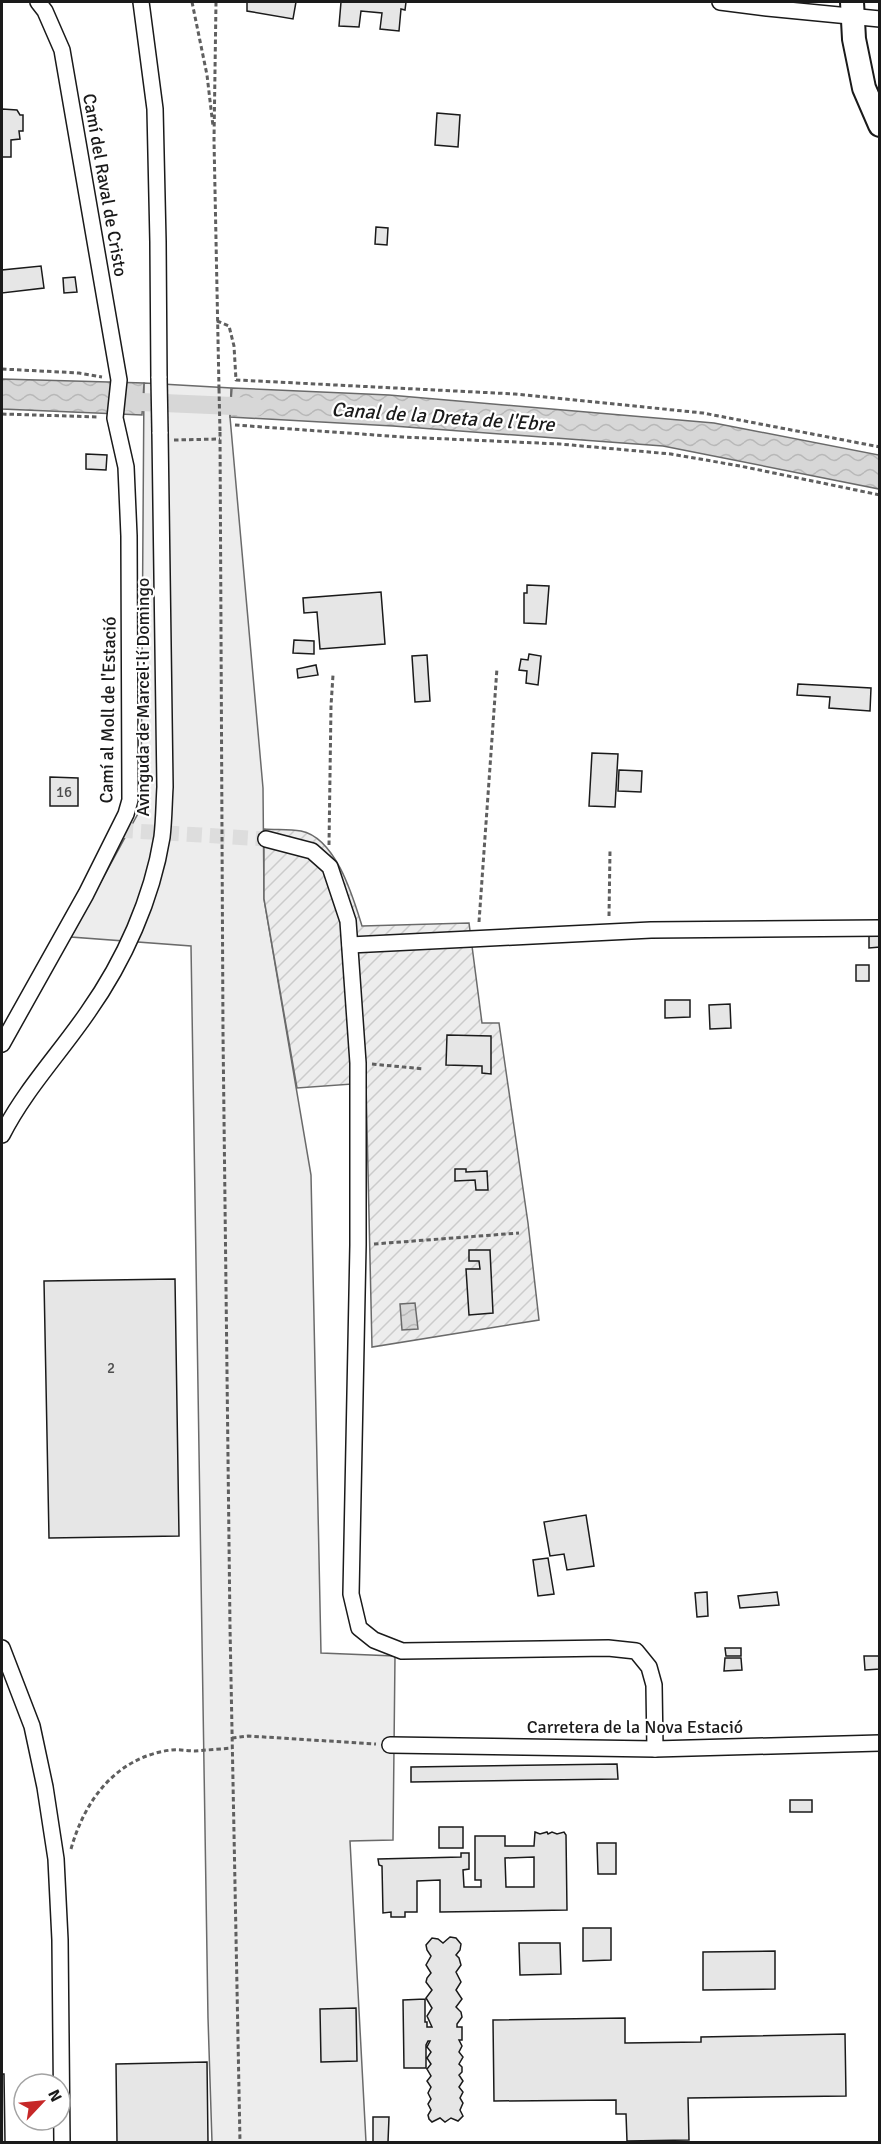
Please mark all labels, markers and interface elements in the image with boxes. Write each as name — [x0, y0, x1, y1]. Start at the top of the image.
street label: Camí del Raval de Cristo — [78, 92, 132, 278]
water label: Canal de la Dreta de l'Ebre — [331, 397, 556, 437]
street label: Avinguda de Marcel·lí Domingo — [132, 578, 154, 816]
street label: Camí al Moll de l'Estació — [95, 616, 121, 804]
house number: 16 — [56, 783, 72, 801]
house number: 2 — [107, 1359, 115, 1377]
street label: Carretera de la Nova Estació — [527, 1716, 743, 1738]
north arrow — [12, 2072, 72, 2132]
text: N — [43, 2086, 66, 2105]

